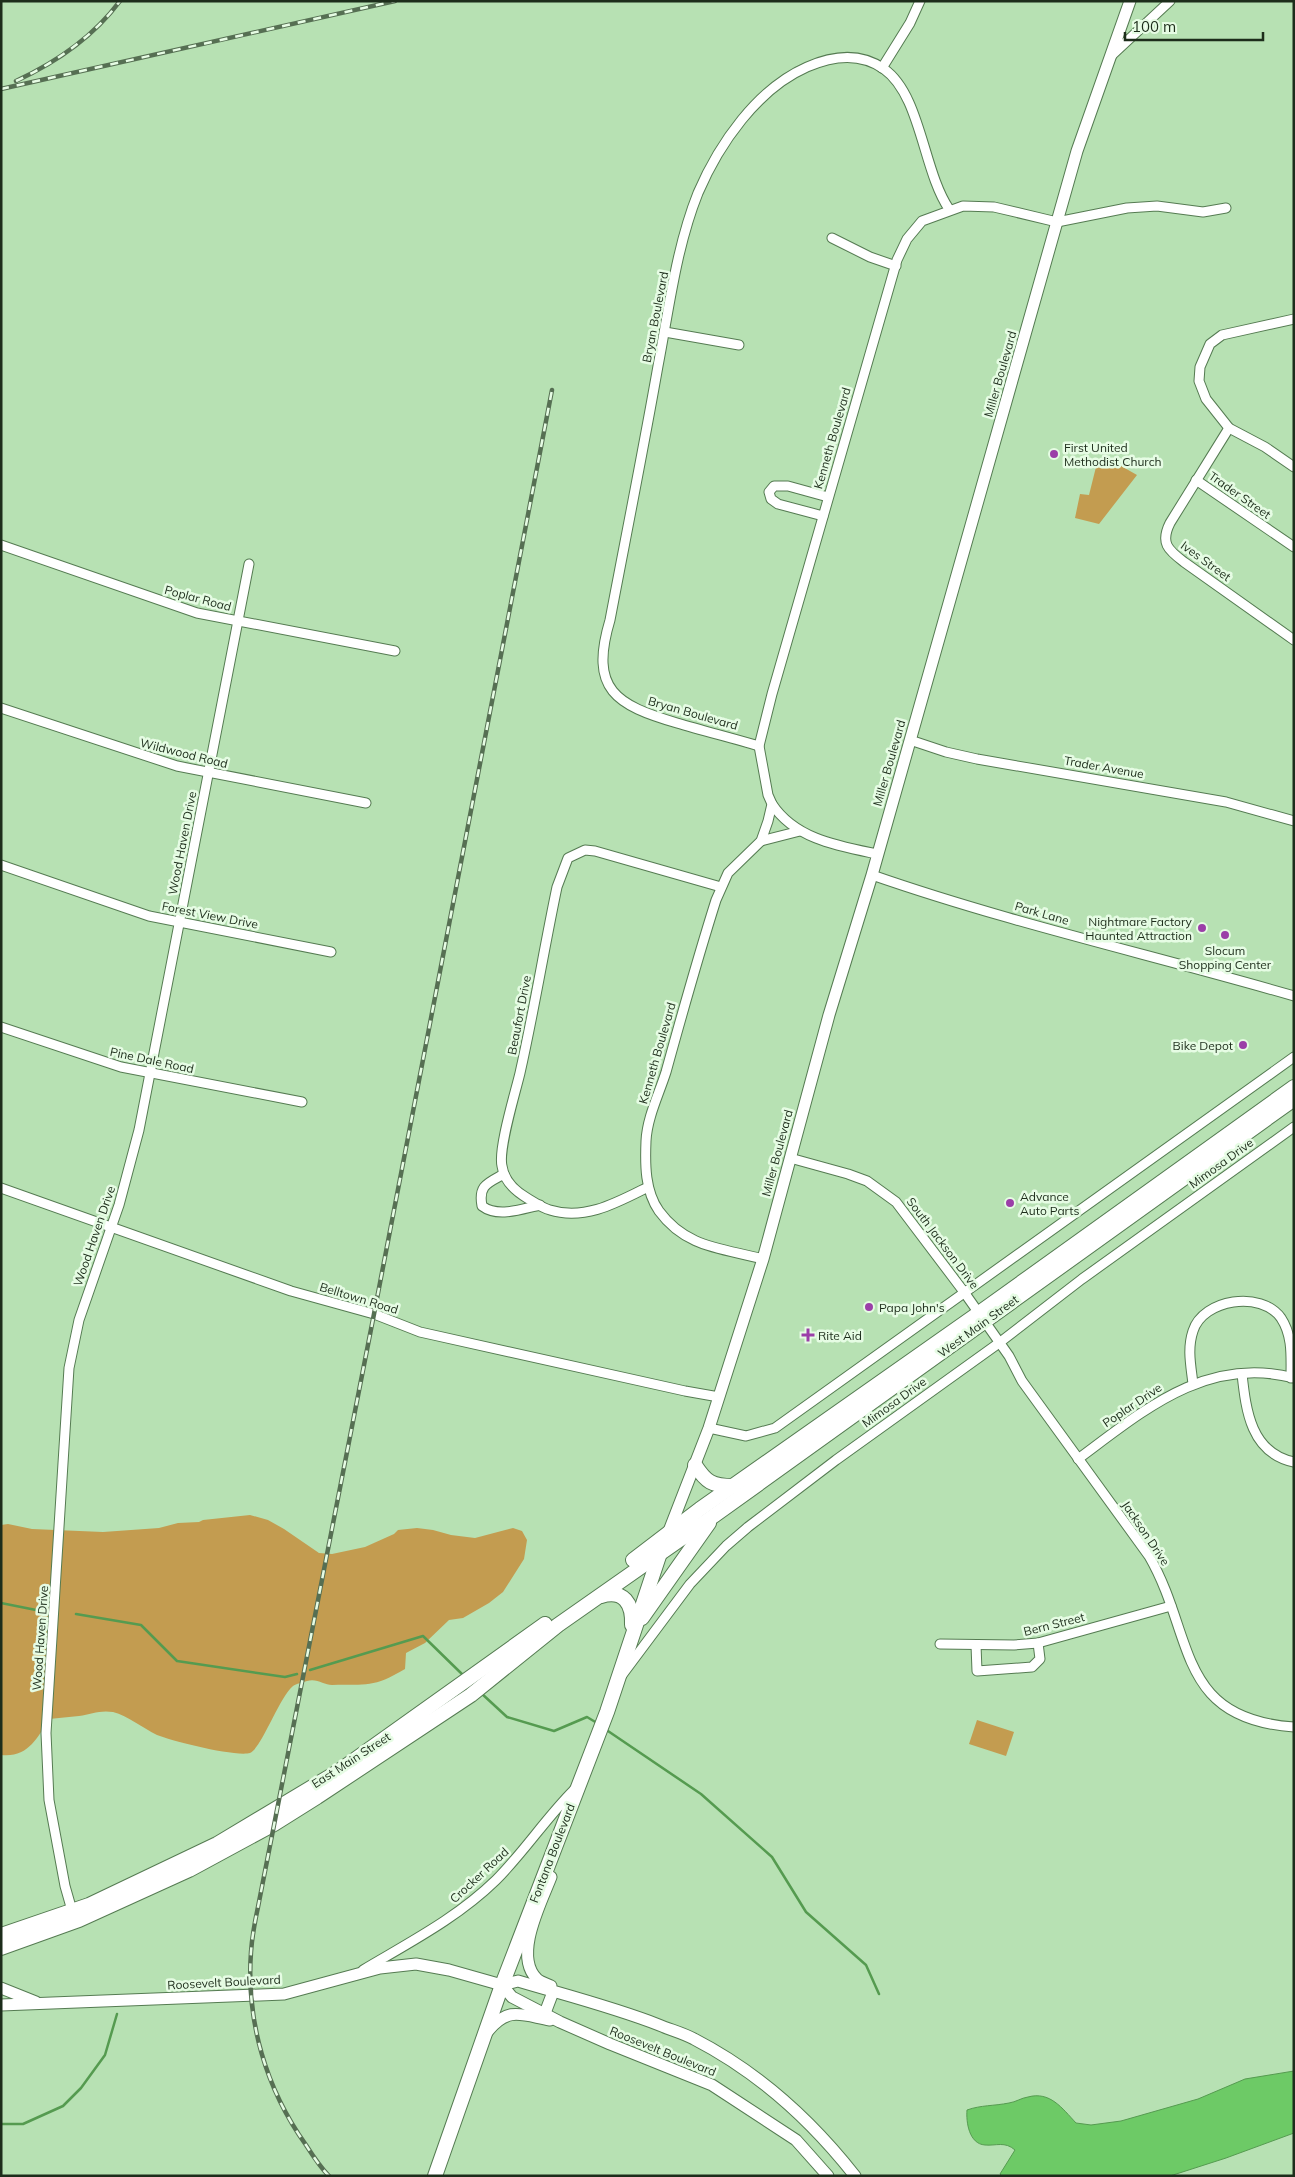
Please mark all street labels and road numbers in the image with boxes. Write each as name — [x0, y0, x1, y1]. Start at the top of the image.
street label: Bryan Boulevard — [639, 270, 671, 364]
street label: Miller Boulevard — [981, 329, 1019, 419]
street label: Kenneth Boulevard — [810, 385, 854, 491]
street label: Trader Street — [1206, 468, 1274, 522]
street label: Ives Street — [1178, 538, 1234, 584]
street label: Poplar Road — [163, 582, 233, 614]
street label: Bryan Boulevard — [646, 693, 740, 733]
street label: Miller Boulevard — [870, 718, 908, 808]
street label: Wildwood Road — [138, 735, 230, 771]
street label: Trader Avenue — [1063, 753, 1145, 781]
street label: Wood Haven Drive — [165, 790, 199, 896]
street label: Forest View Drive — [161, 898, 259, 932]
street label: Park Lane — [1013, 898, 1071, 928]
street label: Beaufort Drive — [504, 974, 534, 1056]
street label: Kenneth Boulevard — [635, 1000, 679, 1106]
street label: Pine Dale Road — [109, 1044, 195, 1076]
street label: Miller Boulevard — [758, 1108, 796, 1198]
street label: Mimosa Drive — [1186, 1135, 1256, 1191]
street label: Wood Haven Drive — [70, 1184, 118, 1288]
street label: South Jackson Drive — [904, 1194, 982, 1292]
street label: Belltown Road — [318, 1279, 400, 1317]
street label: West Main Street — [935, 1292, 1021, 1360]
street label: Mimosa Drive — [859, 1374, 929, 1430]
street label: Poplar Drive — [1100, 1380, 1164, 1430]
street label: Jackson Drive — [1119, 1498, 1173, 1568]
street label: Wood Haven Drive — [29, 1585, 51, 1691]
street label: Bern Street — [1022, 1609, 1086, 1639]
street label: East Main Street — [309, 1729, 393, 1791]
street label: Fontana Boulevard — [526, 1801, 578, 1905]
street label: Crocker Road — [447, 1844, 511, 1906]
street label: Roosevelt Boulevard — [167, 1972, 281, 1992]
street label: Roosevelt Boulevard — [608, 2023, 718, 2079]

